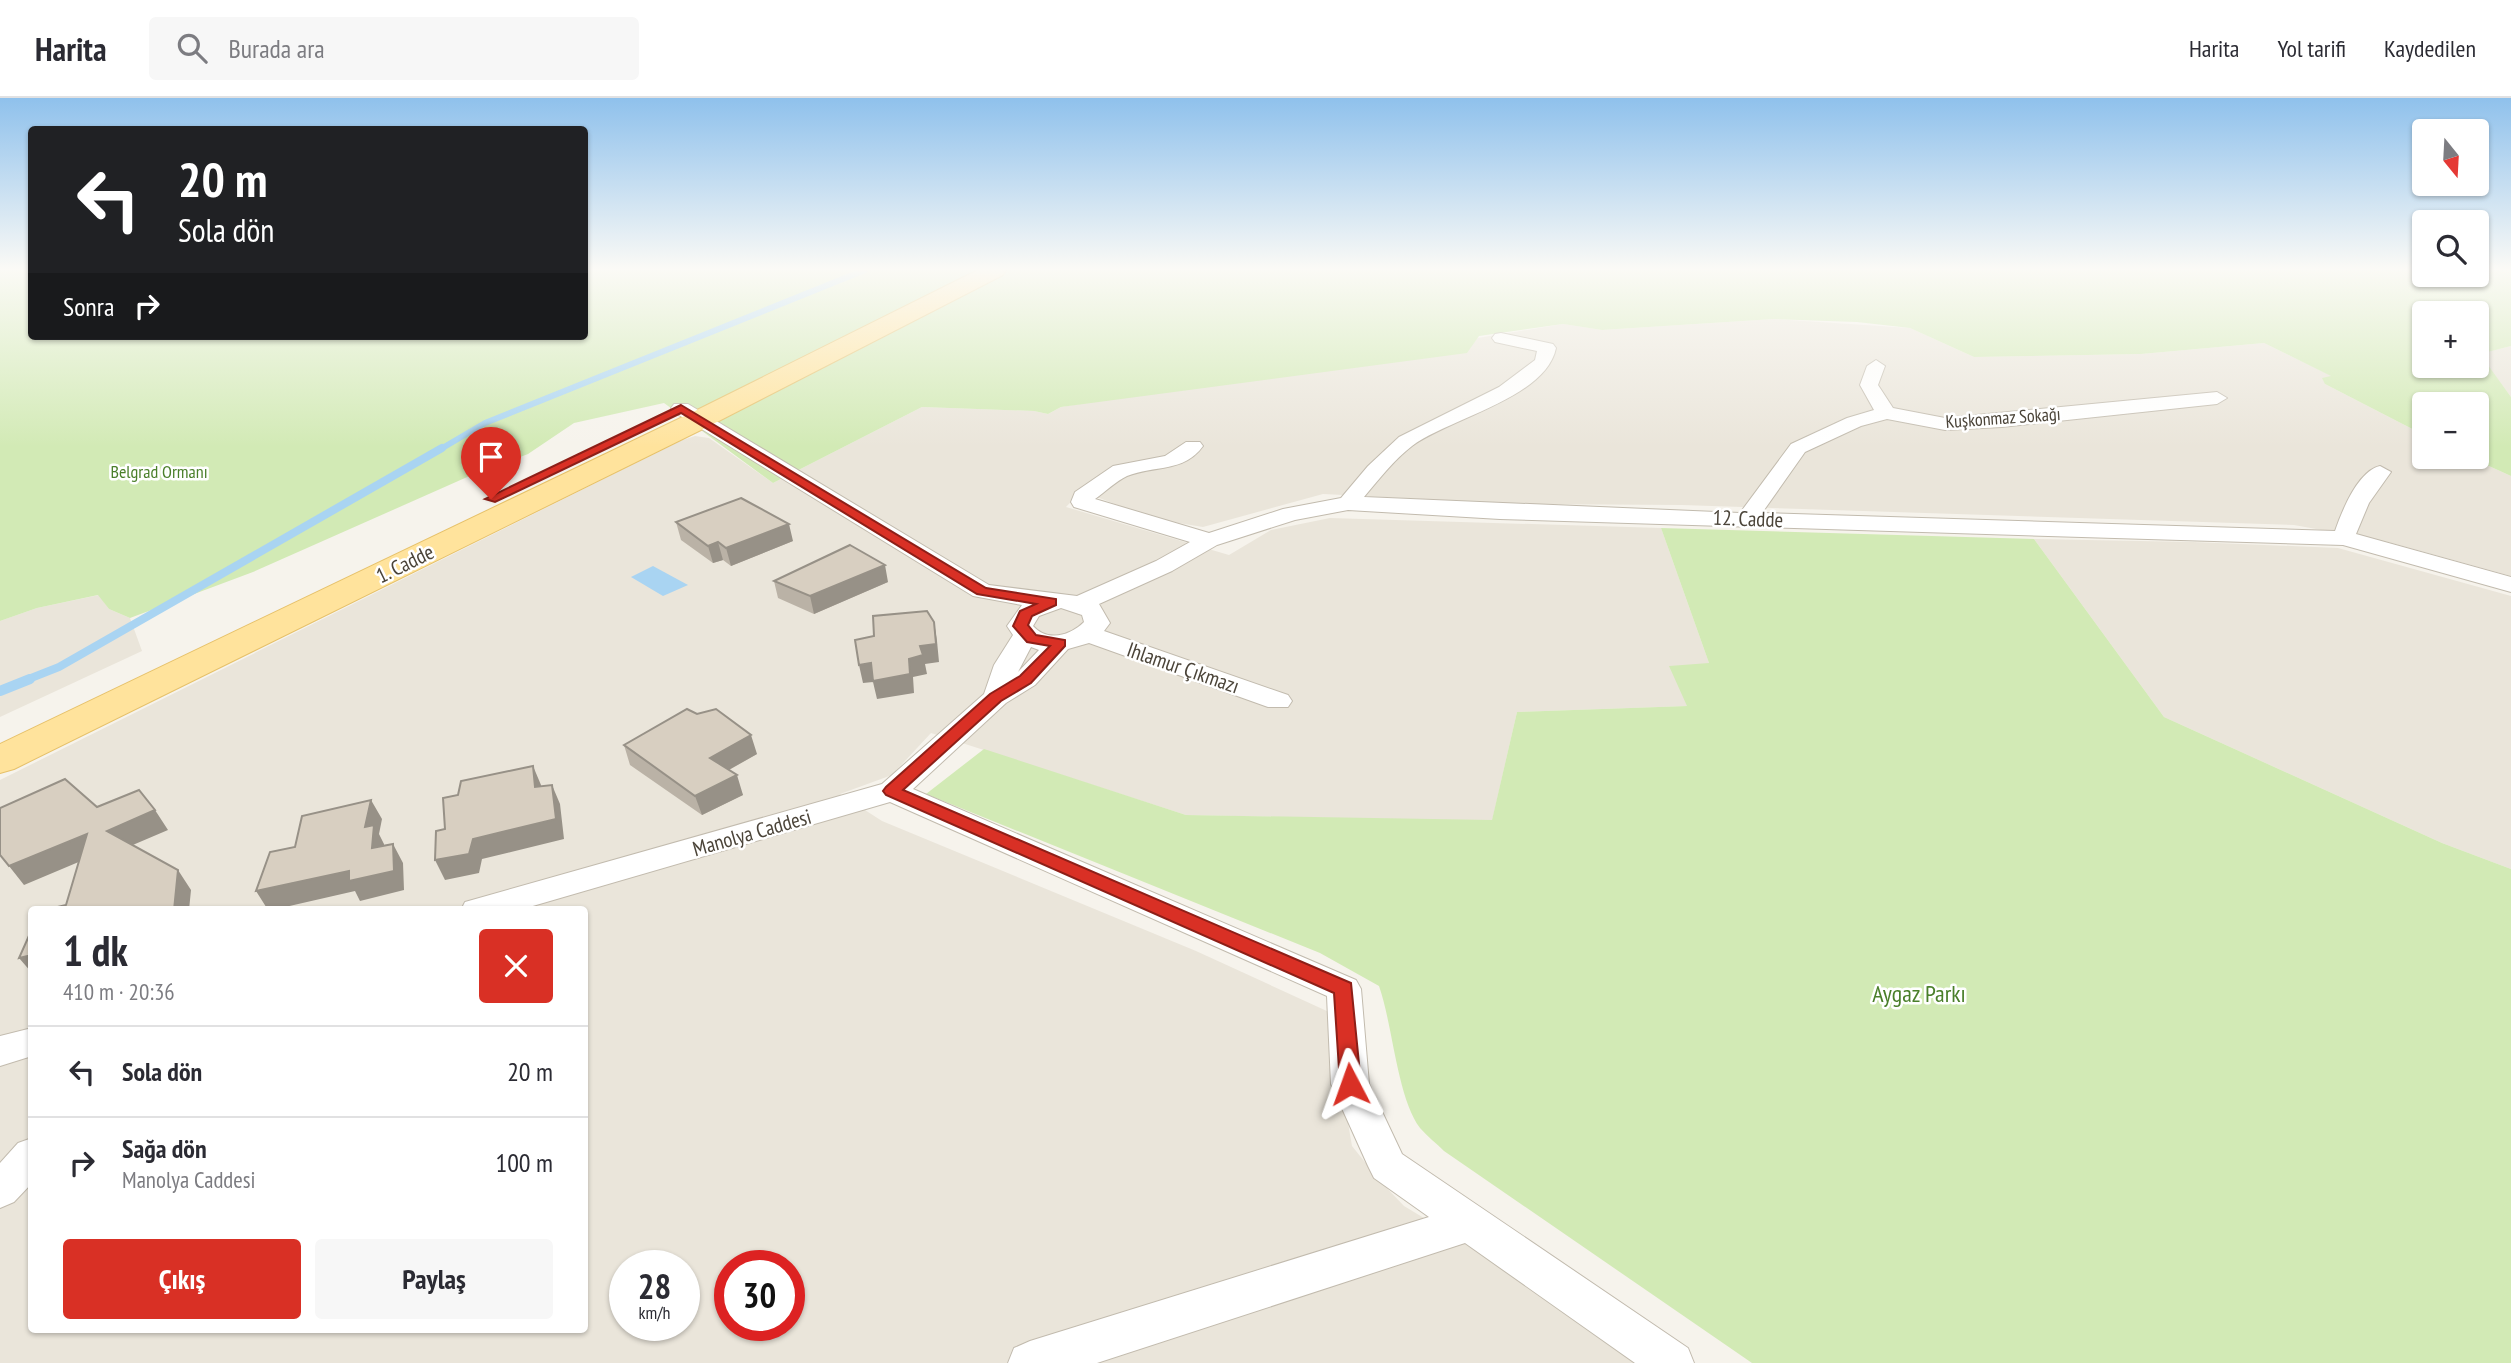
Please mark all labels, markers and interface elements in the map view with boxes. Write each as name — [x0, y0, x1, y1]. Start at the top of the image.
search box — [149, 17, 639, 80]
text: Harita — [35, 27, 107, 70]
icon: search — [173, 29, 211, 67]
text: Burada ara — [229, 32, 325, 65]
text: Harita — [2189, 33, 2239, 64]
text: Yol tarifi — [2277, 33, 2346, 64]
text: Kaydedilen — [2384, 33, 2476, 64]
north arrow — [2412, 119, 2488, 196]
map controls — [2412, 119, 2489, 469]
text: 20 m — [178, 147, 267, 211]
icon: left — [63, 154, 154, 245]
text: Sola dön — [178, 209, 274, 251]
button: search — [2412, 210, 2489, 287]
icon: right — [128, 287, 166, 325]
text: Sonra — [63, 290, 114, 323]
button: + — [2412, 301, 2489, 378]
button: − — [2412, 392, 2489, 469]
street label: Kuşkonmaz Sokağı — [1945, 402, 2061, 433]
pin — [461, 427, 521, 499]
icon: arrive — [472, 438, 510, 476]
park label: Belgrad Ormanı — [110, 460, 208, 483]
street label: 12. Cadde — [1712, 504, 1784, 533]
street label: 1. Cadde — [372, 538, 438, 589]
street label: Ihlamur Çıkmazı — [1123, 636, 1243, 699]
street label: Manolya Caddesi — [690, 803, 814, 862]
text: 1 dk — [63, 923, 128, 978]
button: close — [479, 929, 553, 1003]
text: 410 m · 20:36 — [63, 977, 175, 1006]
park label: Aygaz Parkı — [1872, 978, 1966, 1009]
position arrow — [1313, 1047, 1387, 1121]
icon: left — [63, 1053, 101, 1091]
text: Sola dön — [122, 1055, 202, 1088]
text: 20 m — [507, 1055, 553, 1088]
text: Sağa dön — [122, 1132, 207, 1165]
icon: right — [63, 1144, 101, 1182]
text: 100 m — [495, 1146, 553, 1179]
text: Manolya Caddesi — [122, 1165, 256, 1194]
button: Çıkış — [63, 1239, 301, 1319]
button: Paylaş — [315, 1239, 553, 1319]
speed limit sign: 30 — [714, 1250, 805, 1341]
text: 28 — [638, 1263, 671, 1309]
text: km/h — [639, 1301, 670, 1324]

